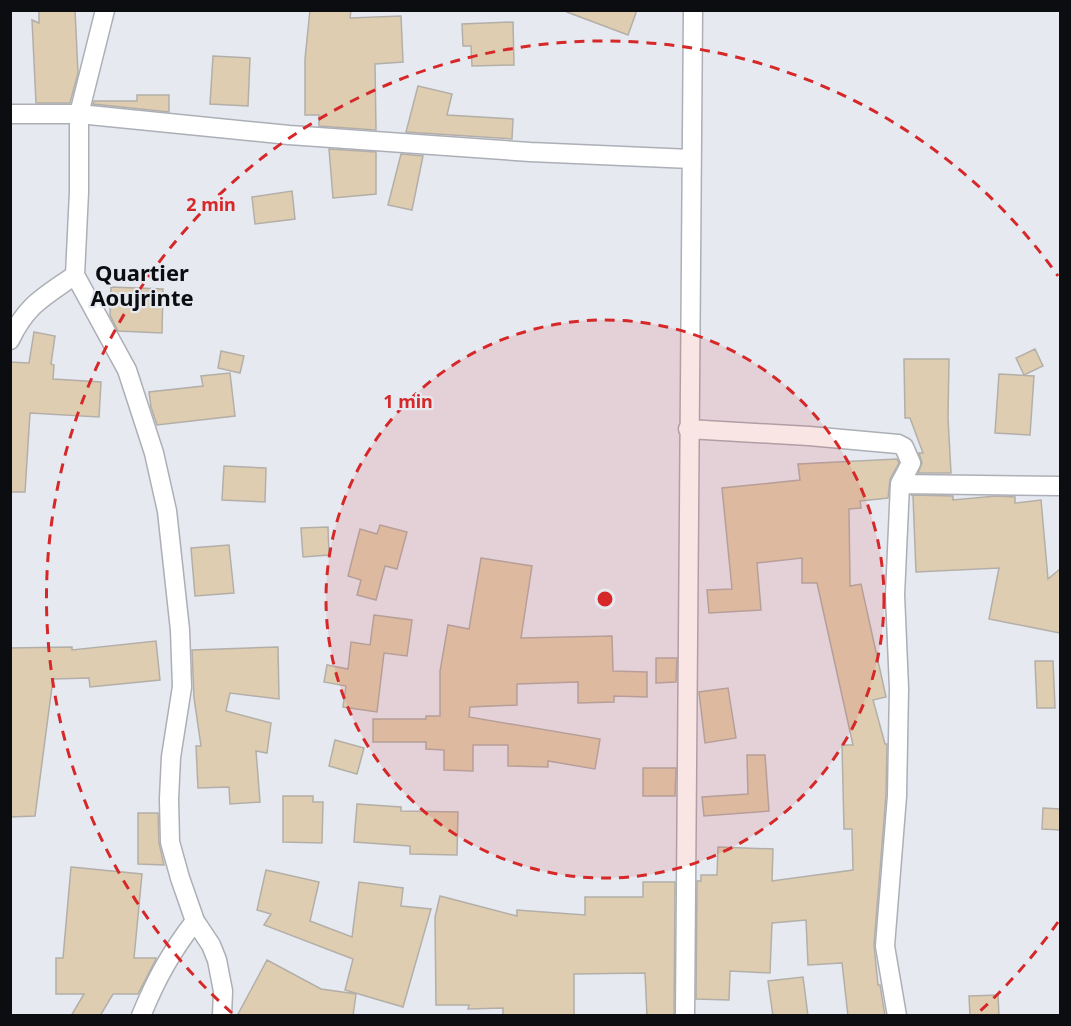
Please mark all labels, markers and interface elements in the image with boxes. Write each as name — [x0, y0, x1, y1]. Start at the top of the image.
text: 2 min — [186, 192, 236, 216]
district label: Quartier Aoujrinte — [90, 257, 194, 312]
text: 1 min — [383, 389, 433, 413]
centre of rings — [595, 589, 615, 609]

